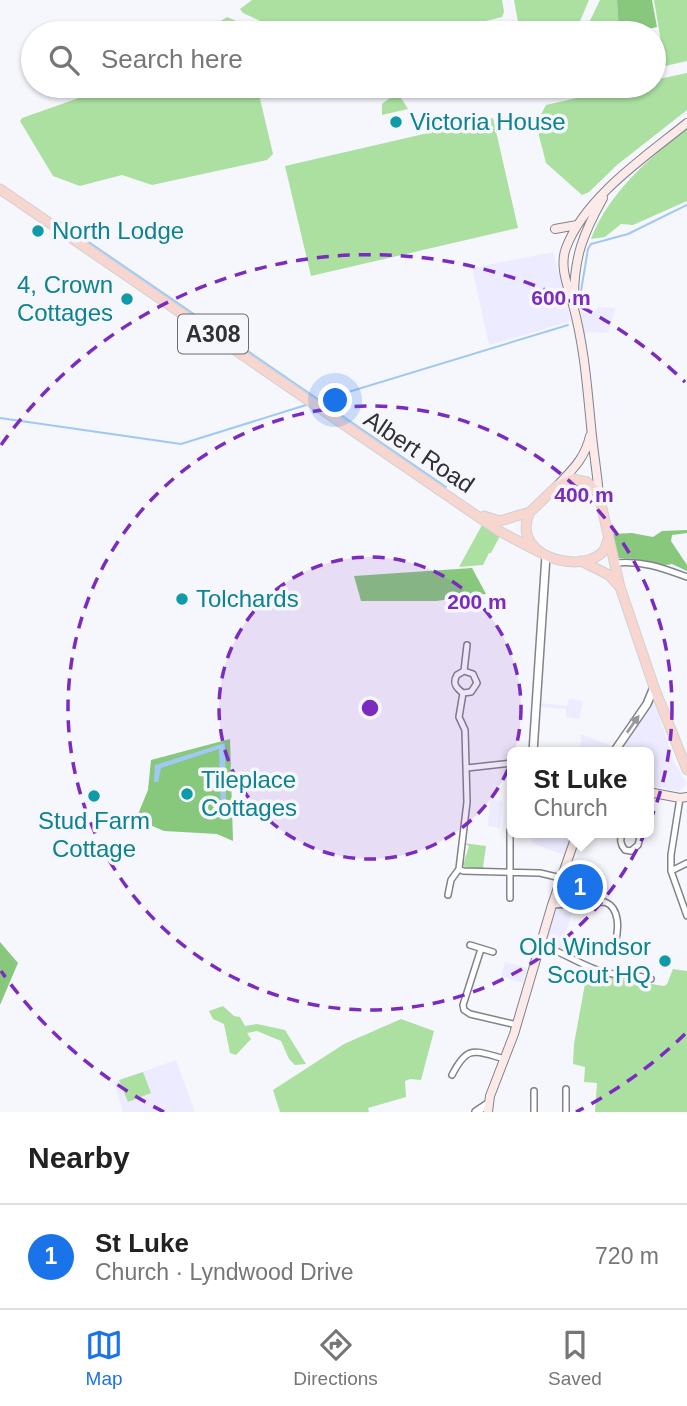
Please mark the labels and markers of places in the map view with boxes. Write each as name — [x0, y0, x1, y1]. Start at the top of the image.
place label: Victoria House — [410, 108, 566, 135]
marker: Victoria House — [388, 114, 404, 130]
place label: North Lodge — [52, 217, 184, 244]
marker: North Lodge — [30, 223, 46, 239]
place label: 4, Crown Cottages — [17, 271, 113, 326]
marker: 4, Crown Cottages — [119, 291, 135, 307]
place label: Tolchards — [196, 585, 299, 612]
marker: Tolchards — [174, 591, 190, 607]
centre of rings — [358, 696, 382, 720]
place label: Tileplace Cottages — [201, 766, 297, 821]
marker: Tileplace Cottages — [179, 786, 195, 802]
marker: Stud Farm Cottage — [86, 788, 102, 804]
place label: Stud Farm Cottage — [38, 807, 150, 862]
pin: 1 — [557, 861, 603, 913]
place label: Old Windsor Scout HQ — [519, 933, 651, 988]
marker: Old Windsor Scout HQ — [657, 953, 673, 969]

